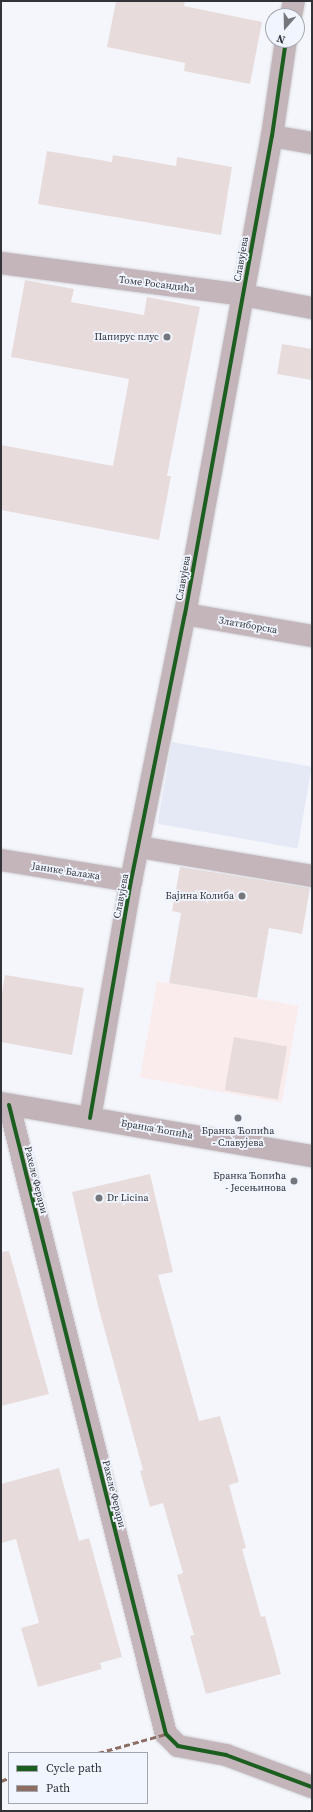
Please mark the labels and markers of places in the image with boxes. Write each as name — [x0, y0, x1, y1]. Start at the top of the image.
place label: Папирус плус — [94, 331, 159, 343]
marker: Папирус плус — [162, 332, 172, 342]
place label: Бајина Колиба — [166, 890, 234, 902]
marker: Бајина Колиба — [237, 891, 247, 901]
marker: Бранка Ћопића - Славујева — [233, 1113, 243, 1123]
place label: Бранка Ћопића - Славујева — [202, 1124, 274, 1148]
place label: Бранка Ћопића - Јесењинова — [213, 1169, 286, 1192]
marker: Бранка Ћопића - Јесењинова — [289, 1176, 299, 1186]
place label: Dr Licina — [107, 1192, 149, 1204]
marker: Dr Licina — [94, 1193, 104, 1203]

